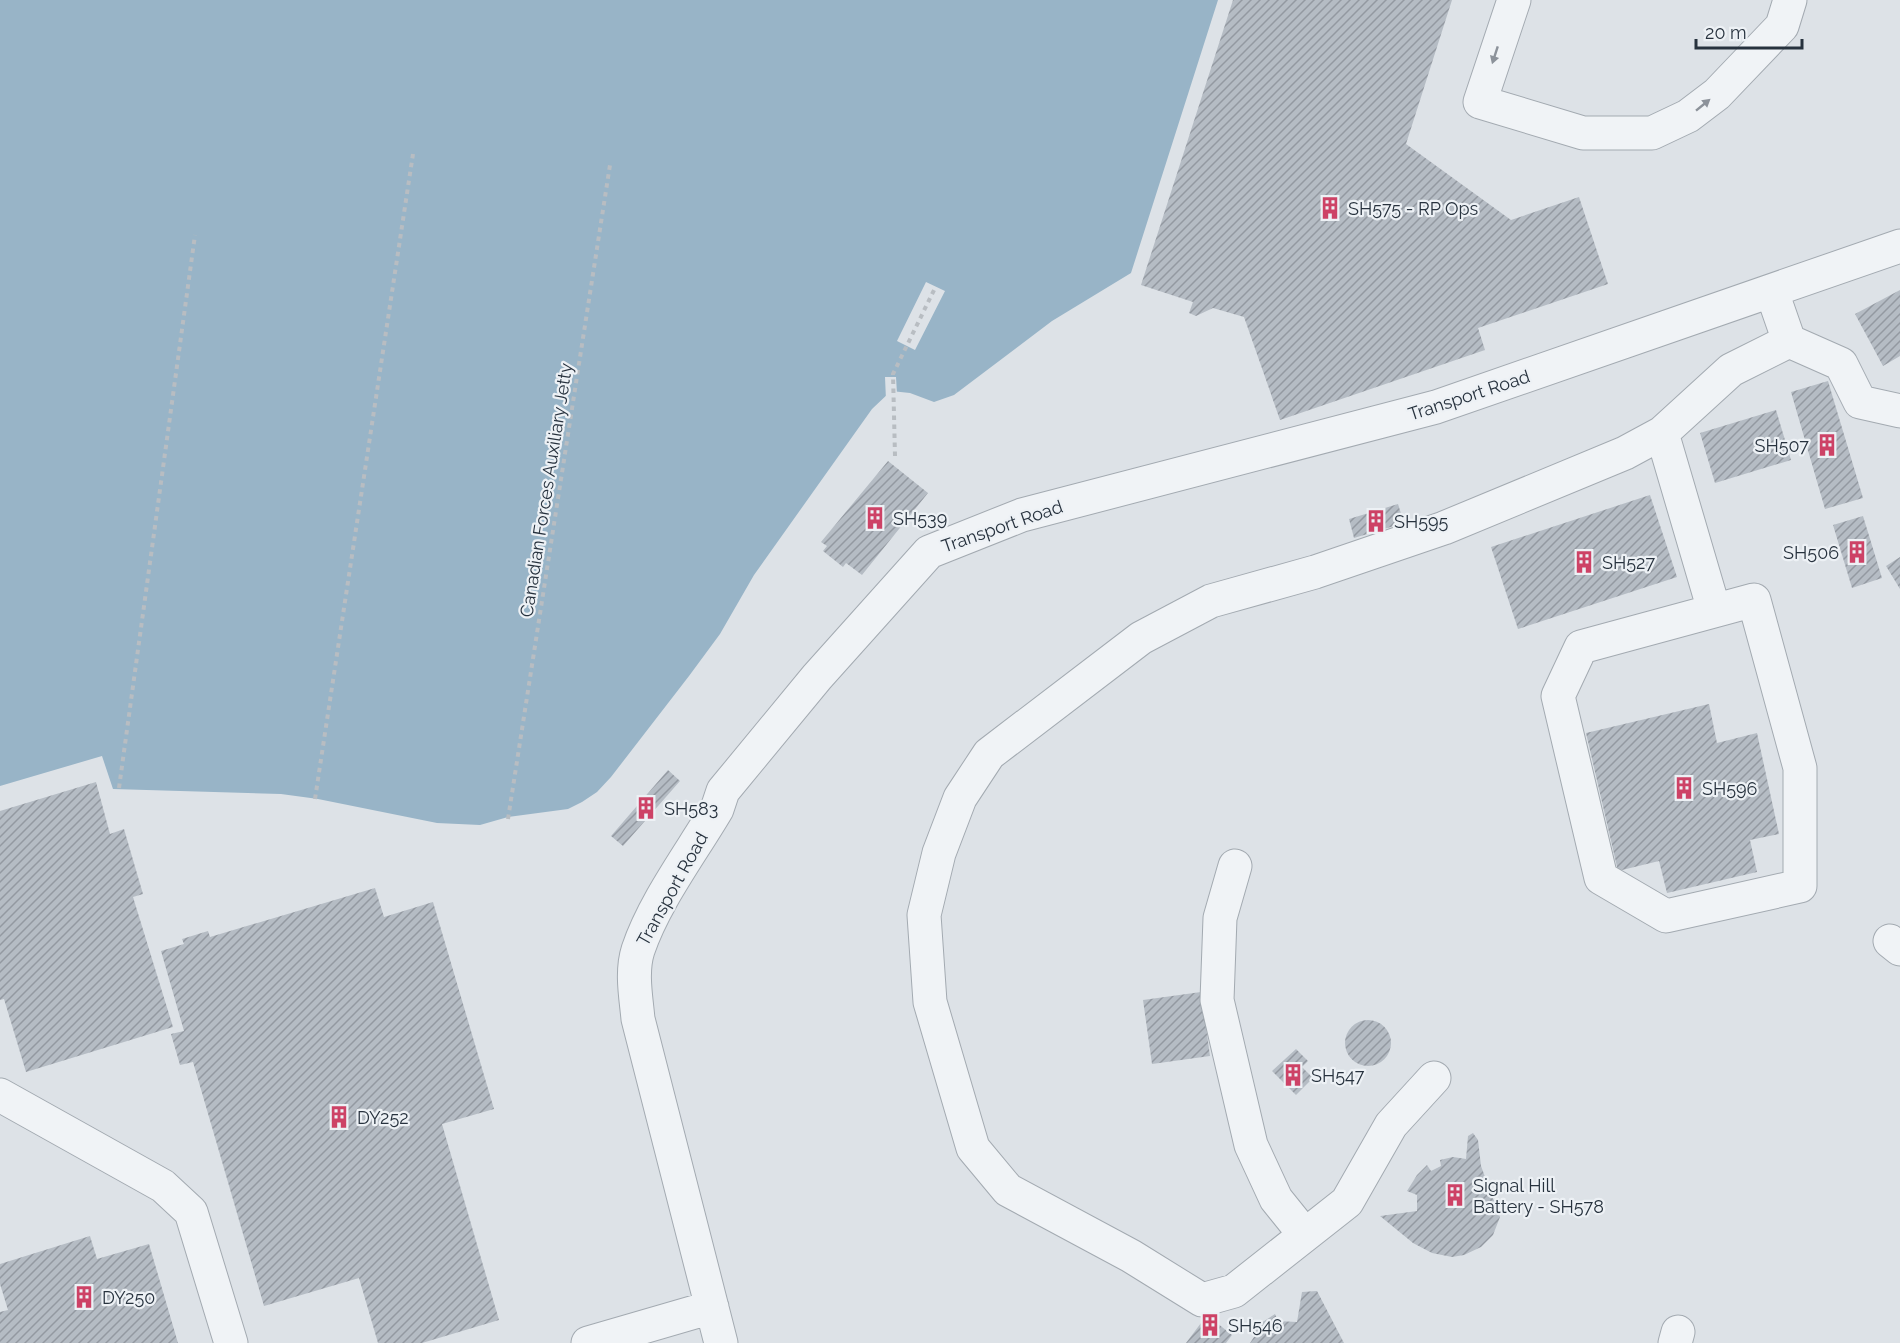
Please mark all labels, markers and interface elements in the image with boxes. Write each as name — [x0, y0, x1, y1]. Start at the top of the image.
scale bar — [1696, 12, 1802, 50]
text: 20 m — [1705, 22, 1747, 43]
one-way arrow — [1490, 47, 1499, 65]
one-way arrow — [1695, 98, 1711, 111]
building icon: SH575 - RP Ops — [1317, 195, 1343, 221]
place label: SH575 - RP Ops — [1348, 198, 1479, 219]
street label: Canadian Forces Auxiliary Jetty — [516, 361, 577, 619]
street label: Transport Road — [1406, 365, 1532, 425]
building icon: SH507 — [1814, 432, 1840, 458]
place label: SH507 — [1754, 435, 1809, 456]
street label: Transport Road — [939, 495, 1065, 557]
building icon: SH539 — [862, 505, 888, 531]
place label: SH539 — [893, 508, 947, 529]
building icon: SH595 — [1363, 508, 1389, 534]
place label: SH595 — [1394, 511, 1449, 532]
building icon: SH506 — [1844, 539, 1870, 565]
place label: SH506 — [1783, 542, 1839, 563]
building icon: SH527 — [1571, 549, 1597, 575]
place label: SH527 — [1602, 552, 1655, 573]
building icon: SH596 — [1671, 775, 1697, 801]
place label: SH596 — [1702, 778, 1758, 799]
building icon: SH583 — [633, 795, 659, 821]
place label: SH583 — [664, 798, 718, 819]
street label: Transport Road — [632, 829, 712, 949]
building icon: SH547 — [1280, 1062, 1306, 1088]
place label: SH547 — [1311, 1065, 1365, 1086]
building icon: DY252 — [326, 1104, 352, 1130]
place label: DY252 — [357, 1107, 409, 1128]
place label: Signal Hill Battery - SH578 — [1473, 1175, 1604, 1217]
building icon: Signal Hill Battery - SH578 — [1442, 1182, 1468, 1208]
building icon: DY250 — [71, 1284, 97, 1310]
place label: DY250 — [102, 1287, 155, 1308]
building icon: SH546 — [1197, 1312, 1223, 1338]
place label: SH546 — [1228, 1315, 1283, 1336]

